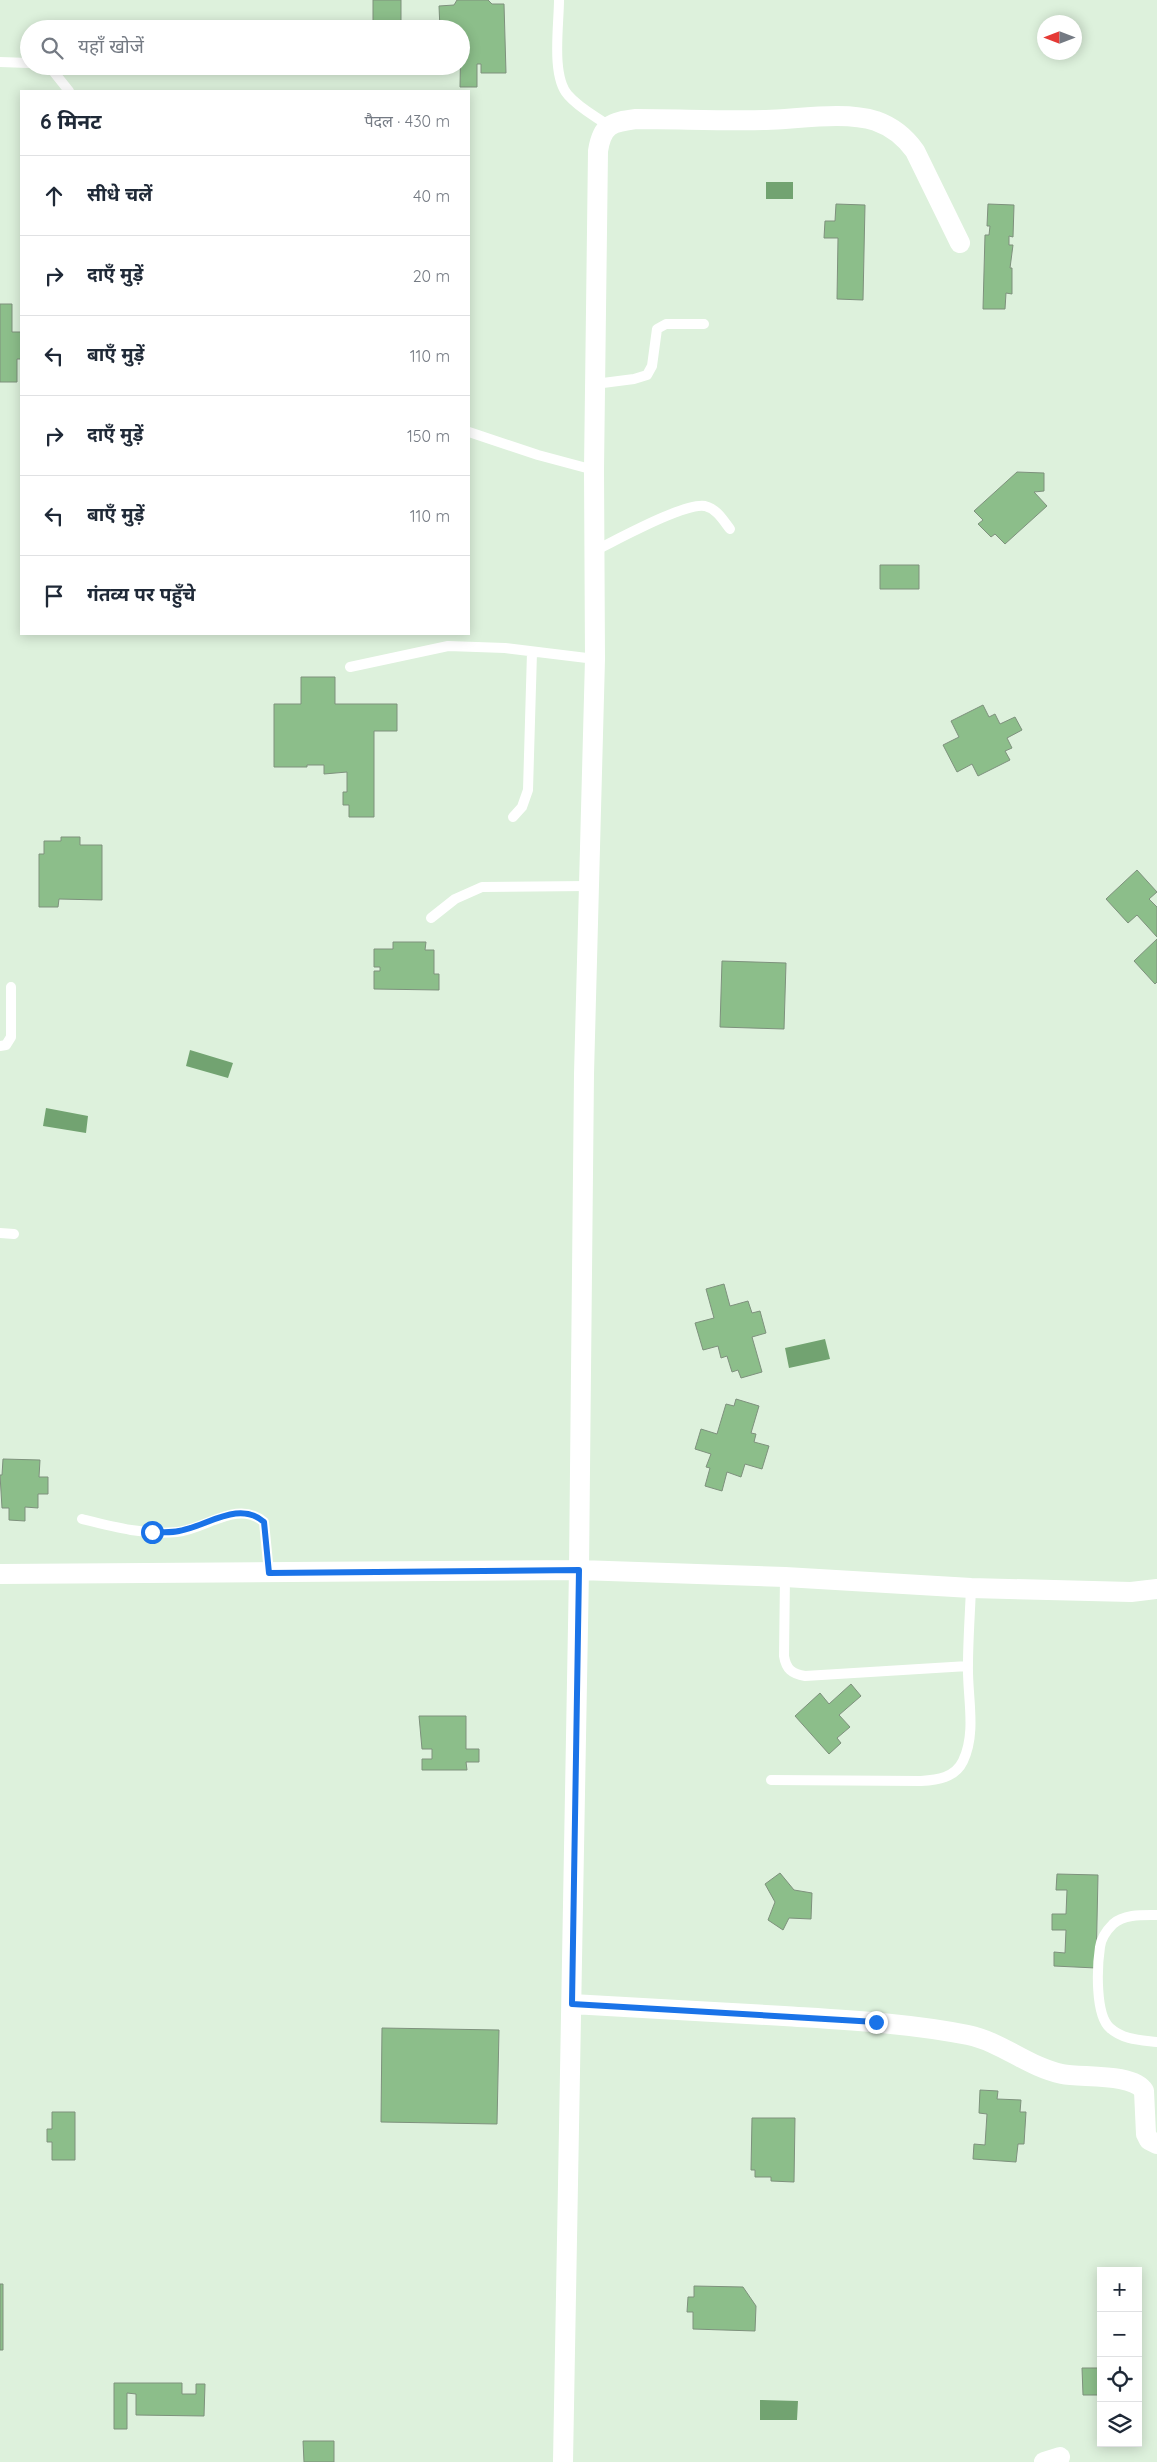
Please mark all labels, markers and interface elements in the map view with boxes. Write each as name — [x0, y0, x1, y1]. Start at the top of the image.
north arrow — [1037, 15, 1082, 60]
search box — [20, 20, 470, 75]
icon: search — [38, 34, 66, 62]
text: यहाँ खोजें — [78, 34, 144, 58]
text: 6 मिनट — [40, 108, 102, 134]
text: पैदल · 430 m — [364, 111, 450, 131]
icon: ahead — [40, 182, 68, 210]
text: सीधे चलें — [87, 182, 152, 206]
text: 40 m — [413, 186, 450, 206]
icon: right — [40, 262, 68, 290]
text: दाएँ मुड़ें — [87, 262, 143, 286]
text: 20 m — [413, 266, 450, 286]
icon: left — [40, 342, 68, 370]
text: बाएँ मुड़ें — [87, 342, 144, 366]
text: 110 m — [410, 346, 450, 366]
icon: right — [40, 422, 68, 450]
text: दाएँ मुड़ें — [87, 422, 143, 446]
text: 150 m — [407, 426, 450, 446]
icon: left — [40, 502, 68, 530]
text: बाएँ मुड़ें — [87, 502, 144, 526]
text: 110 m — [410, 506, 450, 526]
icon: arrive — [40, 582, 68, 610]
text: गंतव्य पर पहुँचे — [87, 582, 195, 606]
route start — [141, 1521, 164, 1544]
route end — [865, 2011, 888, 2034]
map controls — [1097, 2267, 1142, 2447]
button: + — [1097, 2267, 1142, 2312]
button: − — [1097, 2312, 1142, 2357]
button: locate — [1097, 2357, 1142, 2402]
button: layers — [1097, 2402, 1142, 2447]

